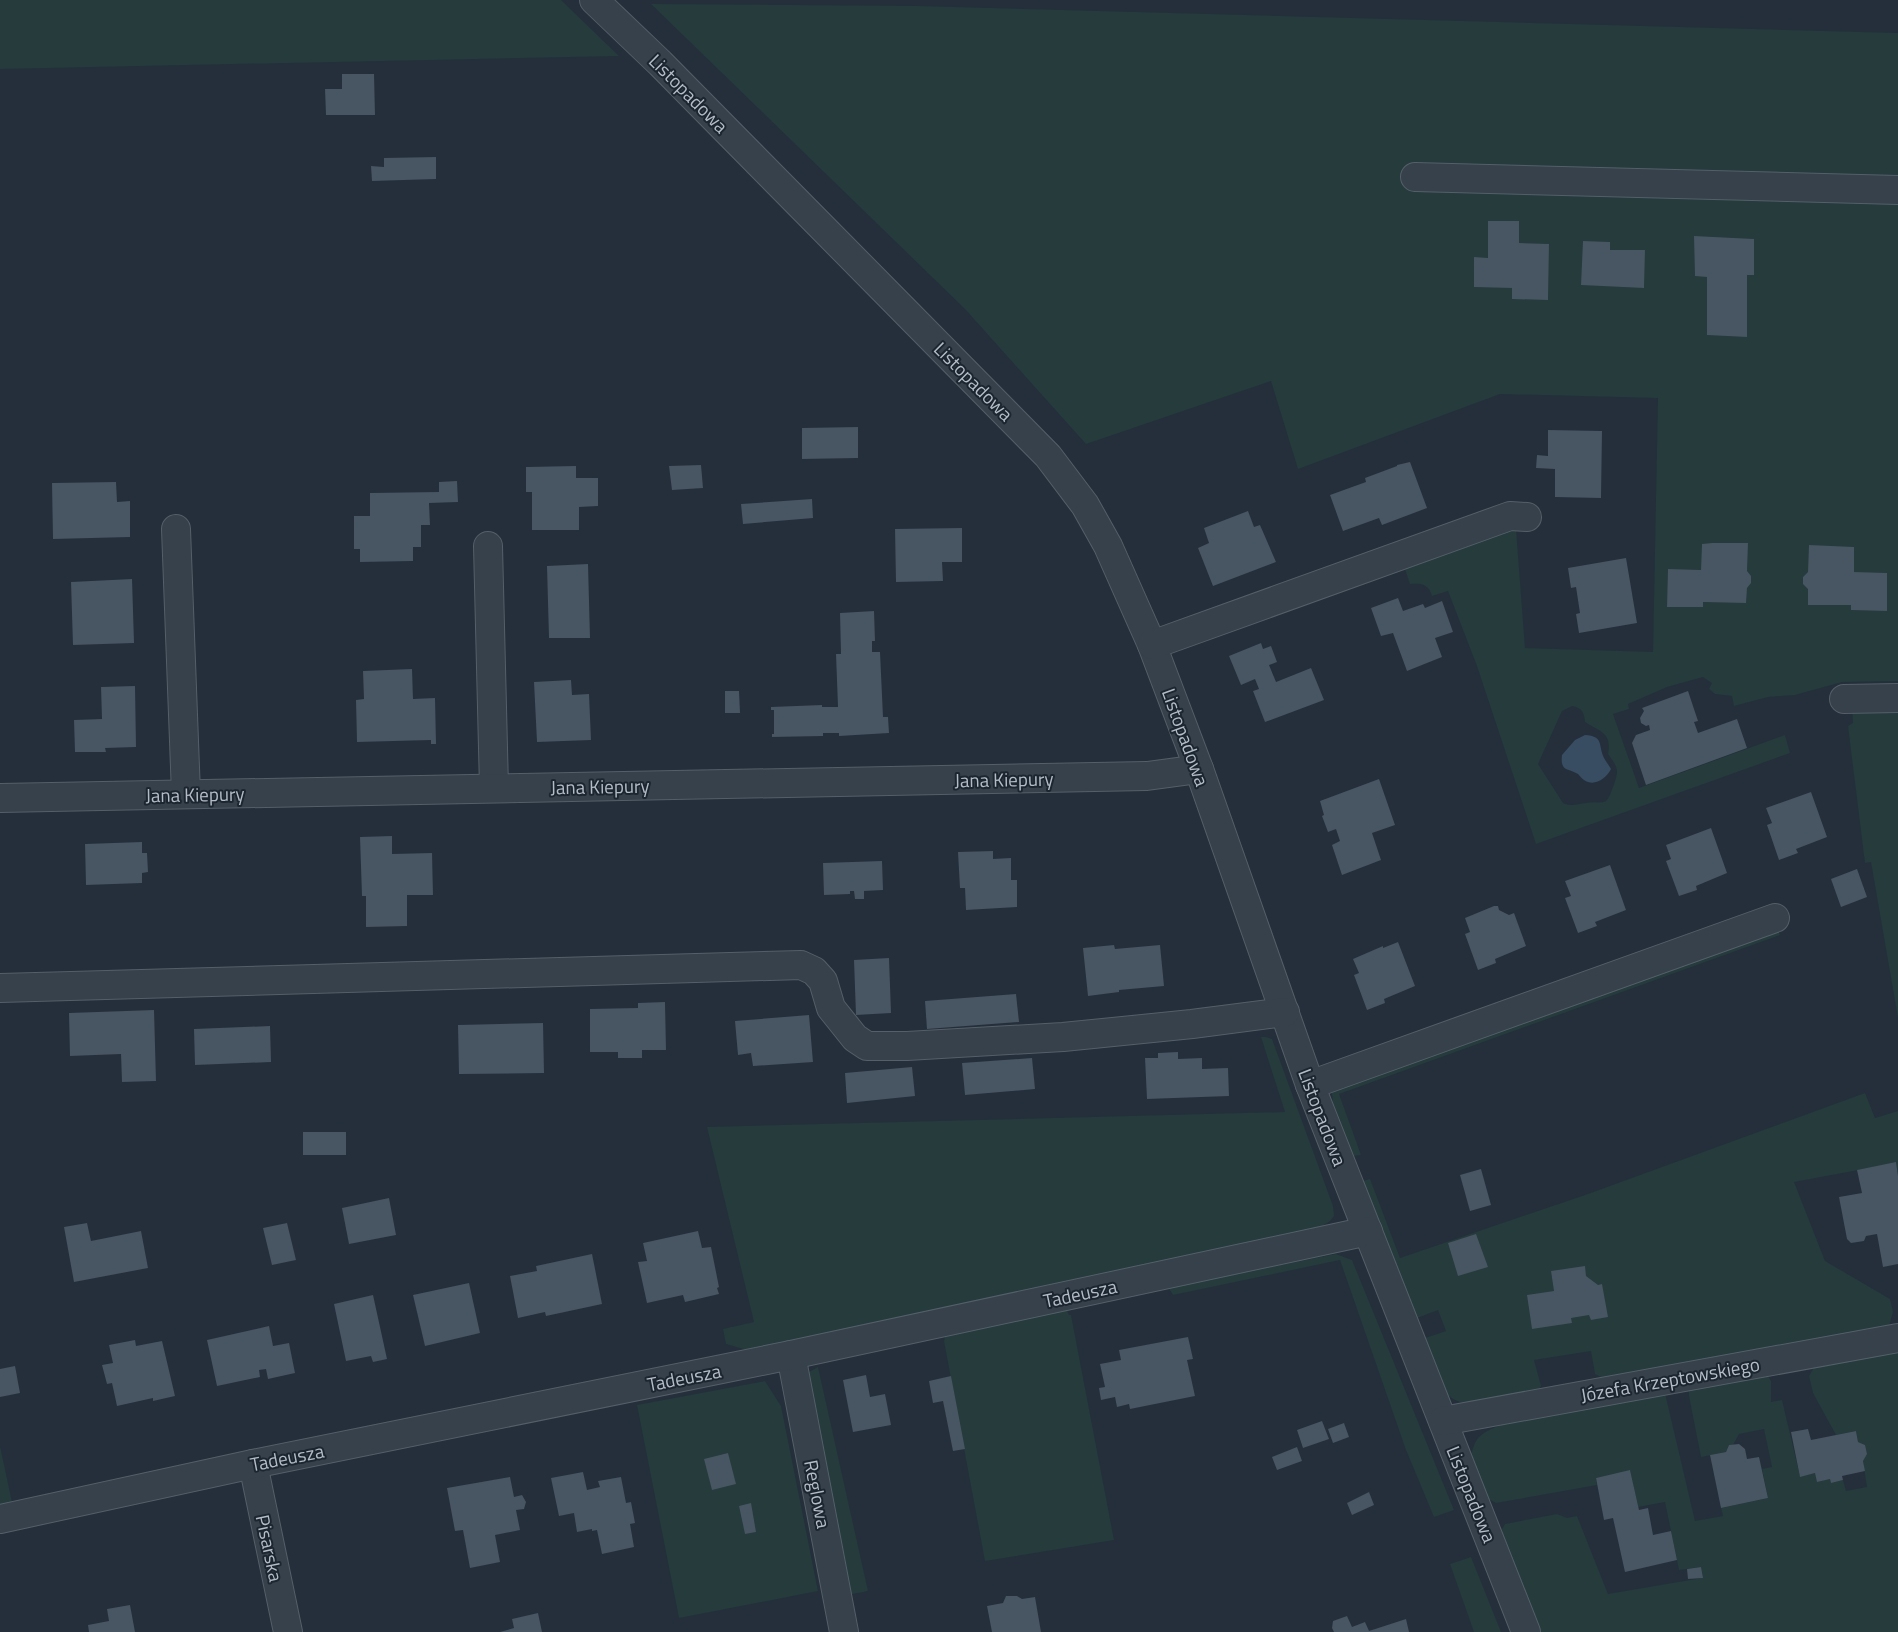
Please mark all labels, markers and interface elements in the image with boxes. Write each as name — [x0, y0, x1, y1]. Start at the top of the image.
street label: Listopadowa — [643, 47, 736, 140]
street label: Listopadowa — [928, 335, 1021, 428]
street label: Listopadowa — [1155, 684, 1217, 790]
street label: Jana Kiepury — [954, 764, 1054, 794]
street label: Jana Kiepury — [550, 771, 650, 801]
street label: Jana Kiepury — [145, 779, 245, 809]
street label: Listopadowa — [1291, 1064, 1355, 1170]
street label: Tadeusza — [1041, 1271, 1120, 1315]
street label: Józefa Krzeptowskiego — [1578, 1349, 1762, 1409]
street label: Tadeusza — [645, 1356, 724, 1398]
street label: Tadeusza — [248, 1436, 327, 1478]
street label: Listopadowa — [1439, 1441, 1505, 1547]
street label: Reglowa — [797, 1457, 839, 1531]
street label: Pisarska — [249, 1512, 291, 1585]

